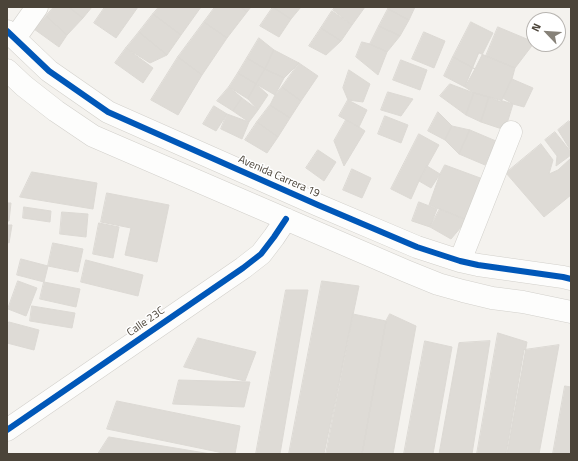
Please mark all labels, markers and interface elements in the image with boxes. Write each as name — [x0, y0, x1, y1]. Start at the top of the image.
north arrow — [526, 12, 566, 52]
text: N — [527, 21, 545, 34]
street label: Avenida Carrera 19 — [236, 153, 322, 201]
street label: Calle 23C — [125, 304, 167, 340]

